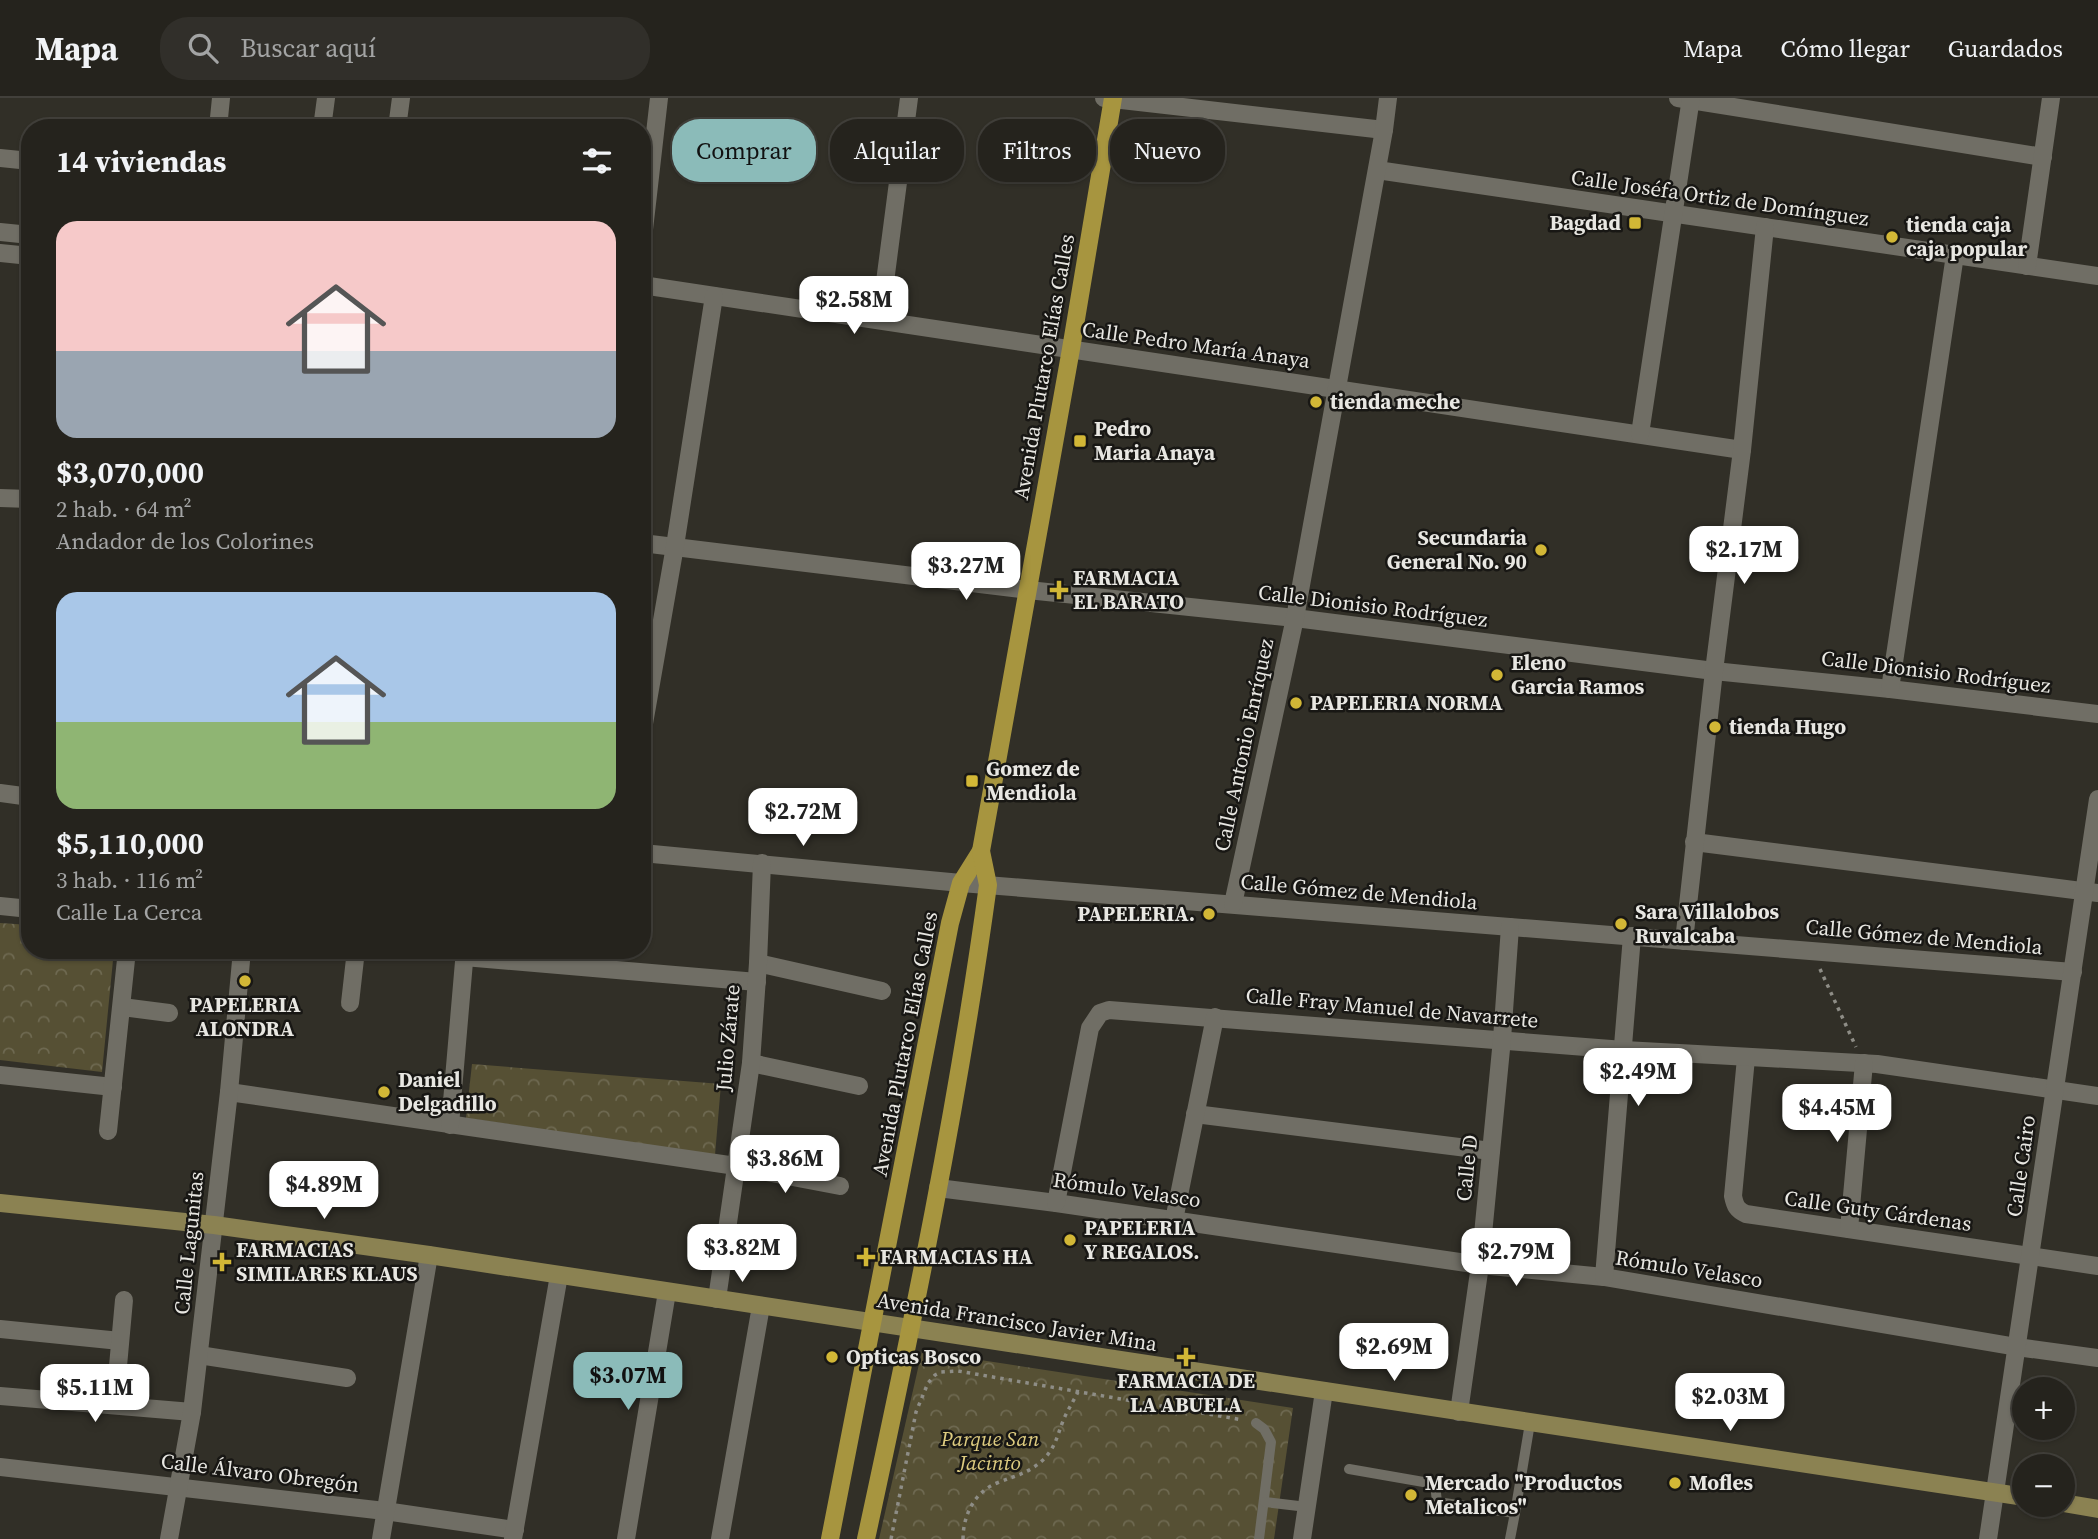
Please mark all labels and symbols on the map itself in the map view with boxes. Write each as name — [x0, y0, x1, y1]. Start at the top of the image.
street label: Calle Joséfa Ortiz de Domínguez — [1569, 162, 1871, 233]
place label: Bagdad — [1549, 208, 1622, 237]
place label: tienda caja caja popular — [1906, 210, 2028, 263]
marker: Bagdad — [1627, 215, 1643, 231]
marker: tienda caja caja popular — [1884, 229, 1900, 245]
street label: Avenida Plutarco Elías Calles — [1006, 232, 1081, 502]
pin: $2.58M — [797, 276, 911, 336]
street label: Calle Pedro María Anaya — [1080, 314, 1312, 375]
place label: tienda meche — [1330, 387, 1460, 416]
marker: tienda meche — [1308, 394, 1324, 410]
place label: Pedro Maria Anaya — [1094, 414, 1216, 467]
marker: Pedro Maria Anaya — [1072, 433, 1088, 449]
place label: Secundaria General No. 90 — [1387, 523, 1528, 576]
pin: $2.17M — [1687, 526, 1801, 586]
pin: $3.27M — [909, 542, 1023, 602]
marker: Secundaria General No. 90 — [1533, 542, 1549, 558]
place label: FARMACIA EL BARATO — [1073, 563, 1184, 616]
street label: Calle Dionisio Rodríguez — [1257, 577, 1490, 634]
marker: FARMACIA EL BARATO — [1051, 582, 1067, 598]
street label: Calle Antonio Enríquez — [1207, 635, 1280, 854]
street label: Calle Dionisio Rodríguez — [1820, 643, 2053, 700]
place label: Eleno Garcia Ramos — [1511, 648, 1645, 701]
marker: Eleno Garcia Ramos — [1489, 667, 1505, 683]
place label: PAPELERIA NORMA — [1310, 688, 1503, 717]
marker: PAPELERIA NORMA — [1288, 695, 1304, 711]
place label: tienda Hugo — [1729, 712, 1846, 741]
marker: tienda Hugo — [1707, 719, 1723, 735]
place label: Gomez de Mendiola — [986, 754, 1080, 807]
marker: Gomez de Mendiola — [964, 773, 980, 789]
pin: $2.72M — [746, 788, 860, 848]
street label: Calle Gómez de Mendiola — [1239, 867, 1479, 916]
place label: Sara Villalobos Ruvalcaba — [1635, 897, 1780, 950]
place label: PAPELERIA. — [1077, 899, 1195, 928]
marker: PAPELERIA. — [1201, 906, 1217, 922]
street label: Avenida Plutarco Elías Calles — [865, 909, 944, 1179]
street label: Calle Gómez de Mendiola — [1804, 912, 2044, 961]
marker: Sara Villalobos Ruvalcaba — [1613, 916, 1629, 932]
marker: PAPELERIA ALONDRA — [237, 973, 253, 989]
street label: Calle Fray Manuel de Navarrete — [1245, 980, 1540, 1035]
street label: Julio Zárate — [708, 983, 747, 1094]
place label: PAPELERIA ALONDRA — [189, 990, 301, 1043]
pin: $2.49M — [1581, 1048, 1695, 1108]
place label: Daniel Delgadillo — [398, 1065, 497, 1118]
marker: Daniel Delgadillo — [376, 1084, 392, 1100]
pin: $4.45M — [1780, 1084, 1894, 1144]
street label: Calle Cairo — [1999, 1113, 2042, 1219]
street label: Calle D — [1449, 1133, 1484, 1203]
pin: $3.86M — [728, 1136, 842, 1195]
pin: $4.89M — [267, 1162, 381, 1221]
street label: Rómulo Velasco — [1051, 1165, 1203, 1214]
street label: Calle Lagunitas — [167, 1170, 210, 1316]
street label: Calle Guty Cárdenas — [1783, 1183, 1974, 1238]
place label: PAPELERIA Y REGALOS. — [1084, 1213, 1200, 1266]
pin: $3.82M — [685, 1224, 799, 1284]
pin: $2.79M — [1459, 1228, 1573, 1288]
marker: PAPELERIA Y REGALOS. — [1062, 1232, 1078, 1248]
place label: FARMACIAS SIMILARES KLAUS — [236, 1235, 418, 1288]
place label: FARMACIAS HA — [880, 1242, 1033, 1271]
street label: Rómulo Velasco — [1613, 1243, 1765, 1294]
marker: FARMACIAS HA — [858, 1249, 874, 1265]
marker: FARMACIAS SIMILARES KLAUS — [214, 1254, 230, 1270]
street label: Avenida Francisco Javier Mina — [875, 1285, 1160, 1358]
pin: $2.69M — [1337, 1324, 1451, 1383]
place label: Opticas Bosco — [846, 1342, 981, 1371]
marker: Opticas Bosco — [824, 1349, 840, 1365]
marker: FARMACIA DE LA ABUELA — [1178, 1349, 1194, 1365]
pin: $3.07M — [571, 1352, 685, 1412]
pin: $5.11M — [38, 1364, 152, 1424]
place label: FARMACIA DE LA ABUELA — [1117, 1366, 1255, 1419]
pin: $2.03M — [1673, 1374, 1787, 1433]
park label: Parque San Jacinto — [940, 1424, 1039, 1477]
street label: Calle Álvaro Obregón — [159, 1446, 361, 1499]
place label: Mercado "Productos Metalicos" — [1425, 1468, 1623, 1521]
place label: Mofles — [1689, 1468, 1754, 1497]
marker: Mofles — [1667, 1475, 1683, 1491]
marker: Mercado "Productos Metalicos" — [1403, 1487, 1419, 1503]

